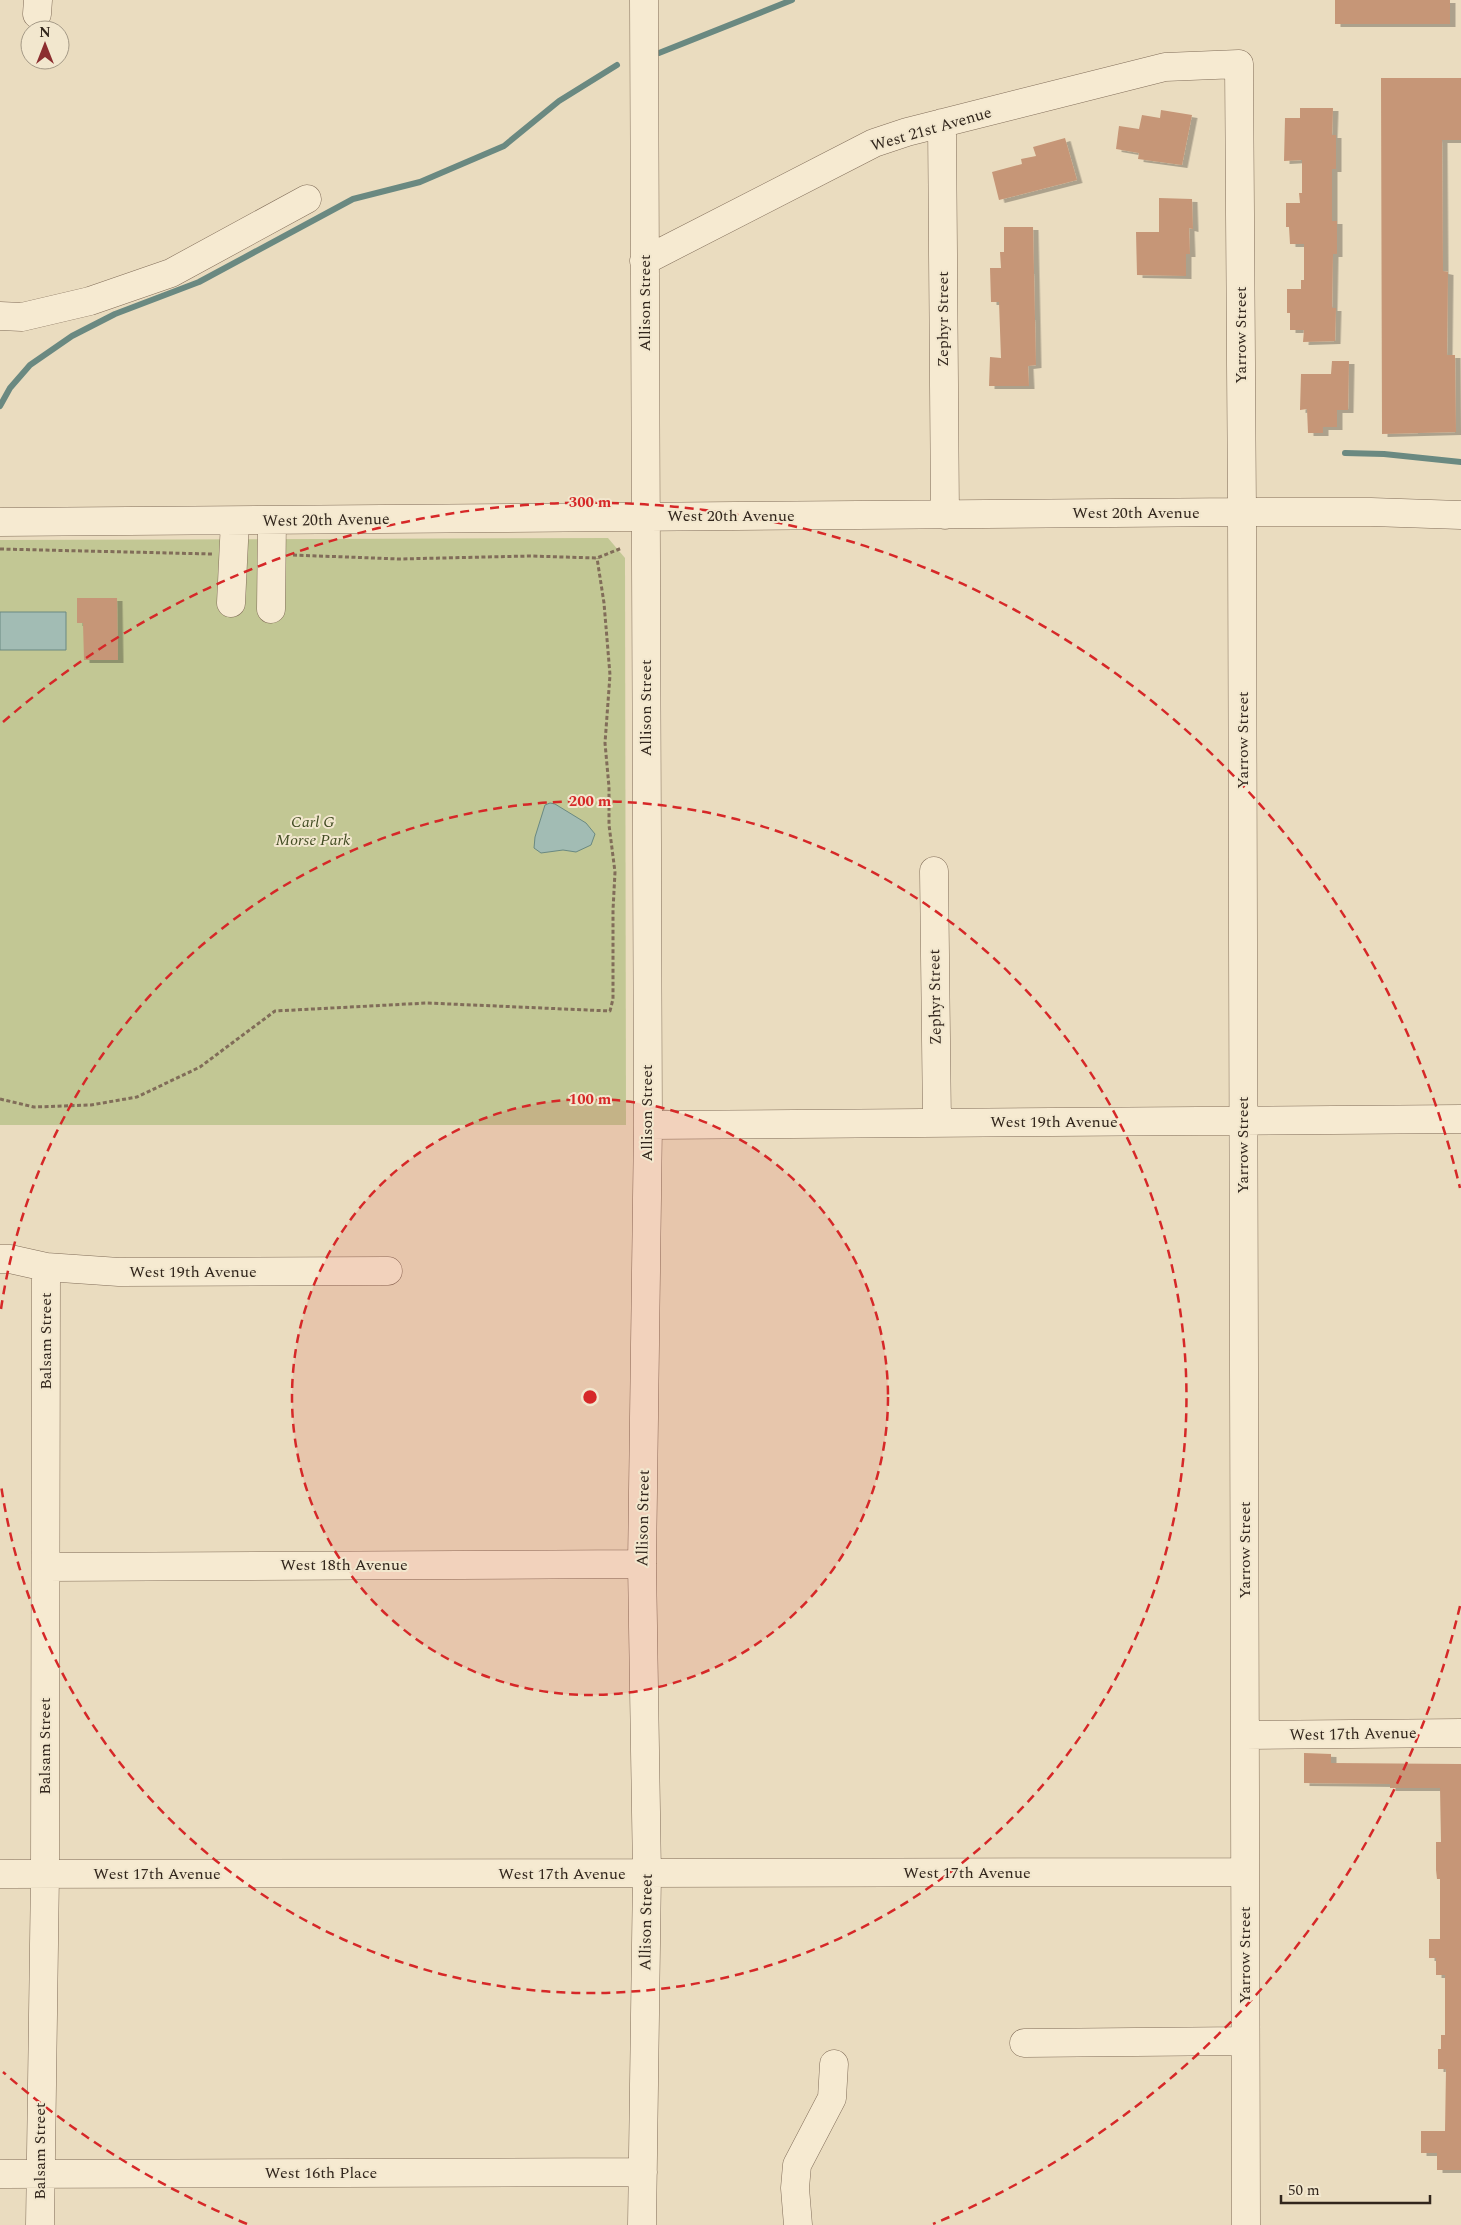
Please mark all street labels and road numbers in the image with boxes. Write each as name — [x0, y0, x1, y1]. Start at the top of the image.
street label: West 21st Avenue — [868, 100, 994, 158]
street label: Allison Street — [633, 254, 657, 352]
street label: Zephyr Street — [931, 271, 955, 367]
street label: Yarrow Street — [1229, 286, 1253, 384]
street label: West 20th Avenue — [1072, 501, 1200, 525]
street label: West 20th Avenue — [667, 504, 795, 528]
street label: West 20th Avenue — [262, 507, 390, 533]
street label: Allison Street — [634, 659, 658, 757]
street label: Yarrow Street — [1231, 691, 1255, 789]
street label: Zephyr Street — [922, 948, 948, 1045]
street label: Allison Street — [635, 1064, 659, 1162]
street label: Yarrow Street — [1231, 1096, 1255, 1194]
street label: West 19th Avenue — [990, 1110, 1118, 1134]
street label: West 19th Avenue — [129, 1260, 257, 1284]
street label: Balsam Street — [34, 1292, 58, 1390]
street label: Allison Street — [630, 1469, 656, 1567]
street label: Yarrow Street — [1233, 1501, 1257, 1599]
street label: West 18th Avenue — [280, 1553, 408, 1577]
street label: Balsam Street — [33, 1697, 57, 1795]
street label: West 17th Avenue — [1289, 1721, 1417, 1747]
street label: West 17th Avenue — [903, 1861, 1031, 1885]
street label: West 17th Avenue — [93, 1862, 221, 1886]
street label: West 17th Avenue — [498, 1862, 626, 1886]
street label: Allison Street — [633, 1873, 659, 1971]
street label: Yarrow Street — [1233, 1906, 1257, 2004]
street label: Balsam Street — [28, 2102, 52, 2200]
street label: West 16th Place — [265, 2161, 377, 2185]

